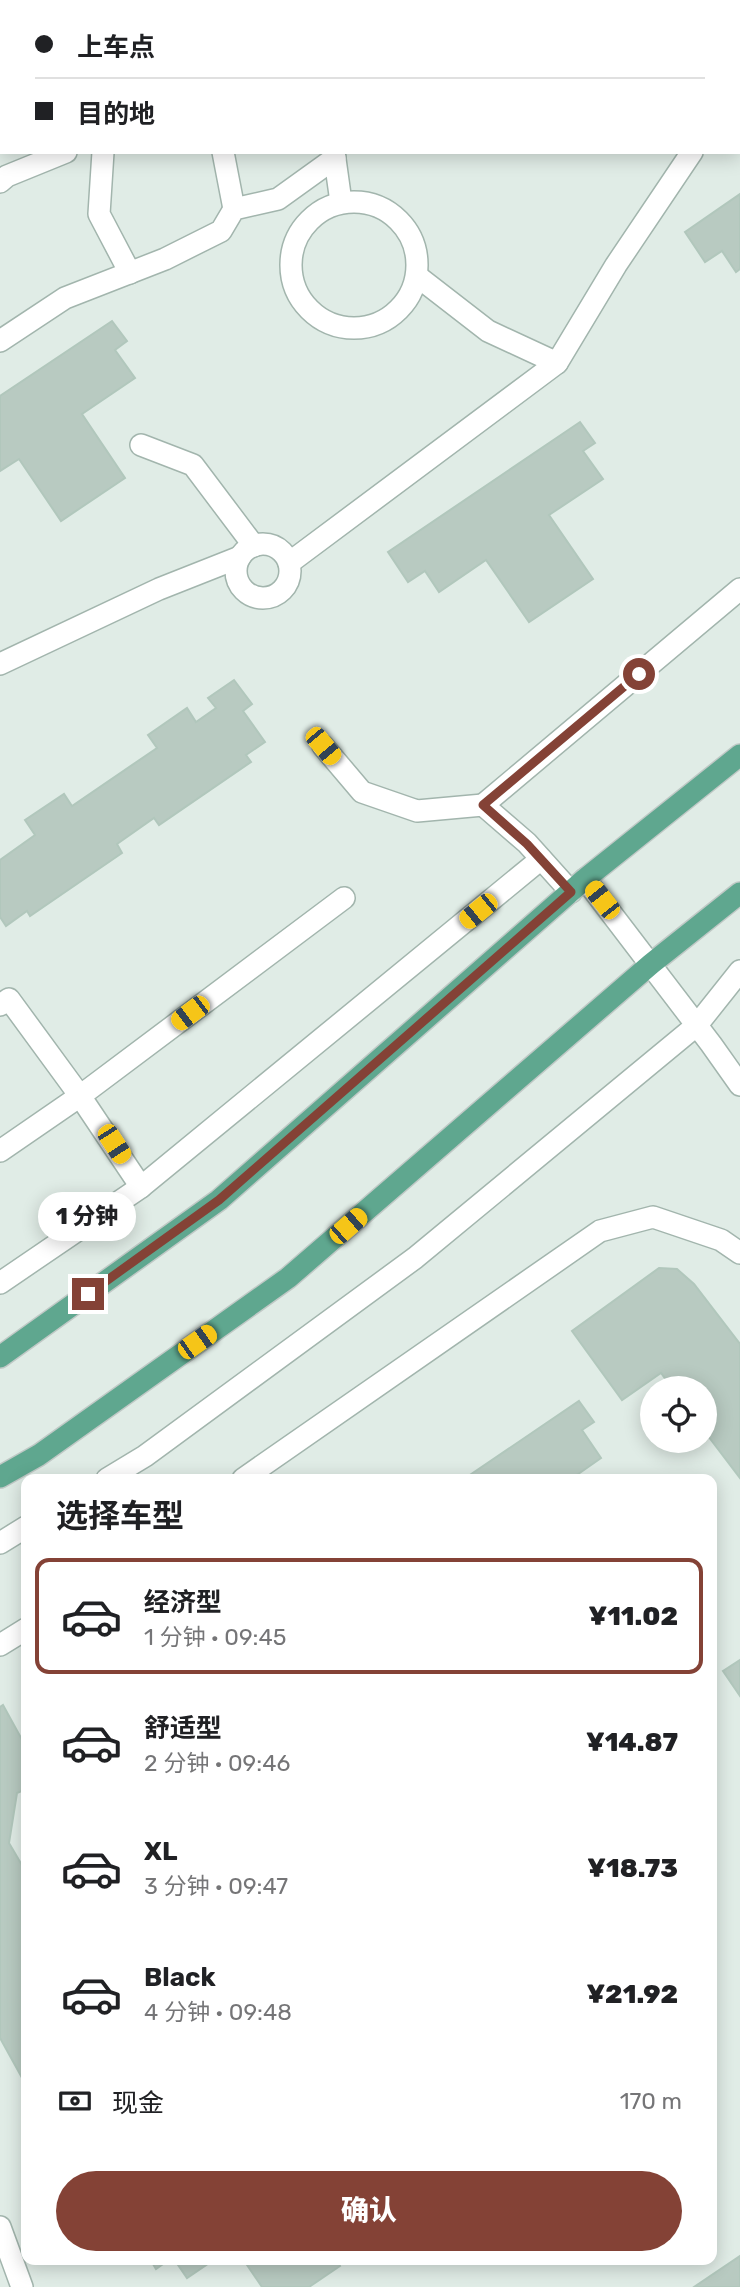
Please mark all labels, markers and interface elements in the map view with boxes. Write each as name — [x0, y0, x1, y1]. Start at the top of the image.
text: 上车点 — [77, 32, 155, 63]
text: 目的地 — [77, 99, 155, 130]
route start — [623, 658, 655, 690]
car — [302, 723, 345, 769]
car — [581, 877, 624, 923]
car — [456, 890, 501, 932]
car — [167, 992, 214, 1034]
car — [94, 1121, 135, 1167]
callout: 1 分钟 — [39, 1192, 137, 1242]
text: 1 分钟 — [56, 1202, 118, 1230]
car — [326, 1204, 371, 1248]
route end — [72, 1278, 104, 1310]
car — [174, 1321, 221, 1363]
map controls — [640, 1376, 717, 1453]
button: locate — [640, 1376, 717, 1453]
text: 选择车型 — [56, 1497, 184, 1535]
icon: car — [60, 1585, 123, 1648]
text: 经济型 — [144, 1587, 222, 1618]
text: ¥11.02 — [588, 1601, 678, 1632]
text: 1 分钟 · 09:45 — [144, 1623, 286, 1651]
icon: car — [60, 1711, 123, 1774]
text: 舒适型 — [144, 1713, 222, 1744]
text: ¥14.87 — [586, 1727, 678, 1758]
text: 2 分钟 · 09:46 — [144, 1749, 290, 1777]
text: XL — [144, 1836, 177, 1867]
icon: car — [60, 1837, 123, 1900]
text: ¥18.73 — [587, 1853, 678, 1884]
text: 3 分钟 · 09:47 — [144, 1872, 288, 1900]
text: Black — [144, 1962, 216, 1993]
icon: car — [60, 1963, 123, 2026]
text: ¥21.92 — [586, 1979, 678, 2010]
text: 4 分钟 · 09:48 — [144, 1998, 292, 2026]
icon: cash — [56, 2082, 94, 2120]
text: 170 m — [620, 2087, 682, 2115]
text: 现金 — [112, 2088, 164, 2119]
button: 确认 — [56, 2171, 682, 2251]

